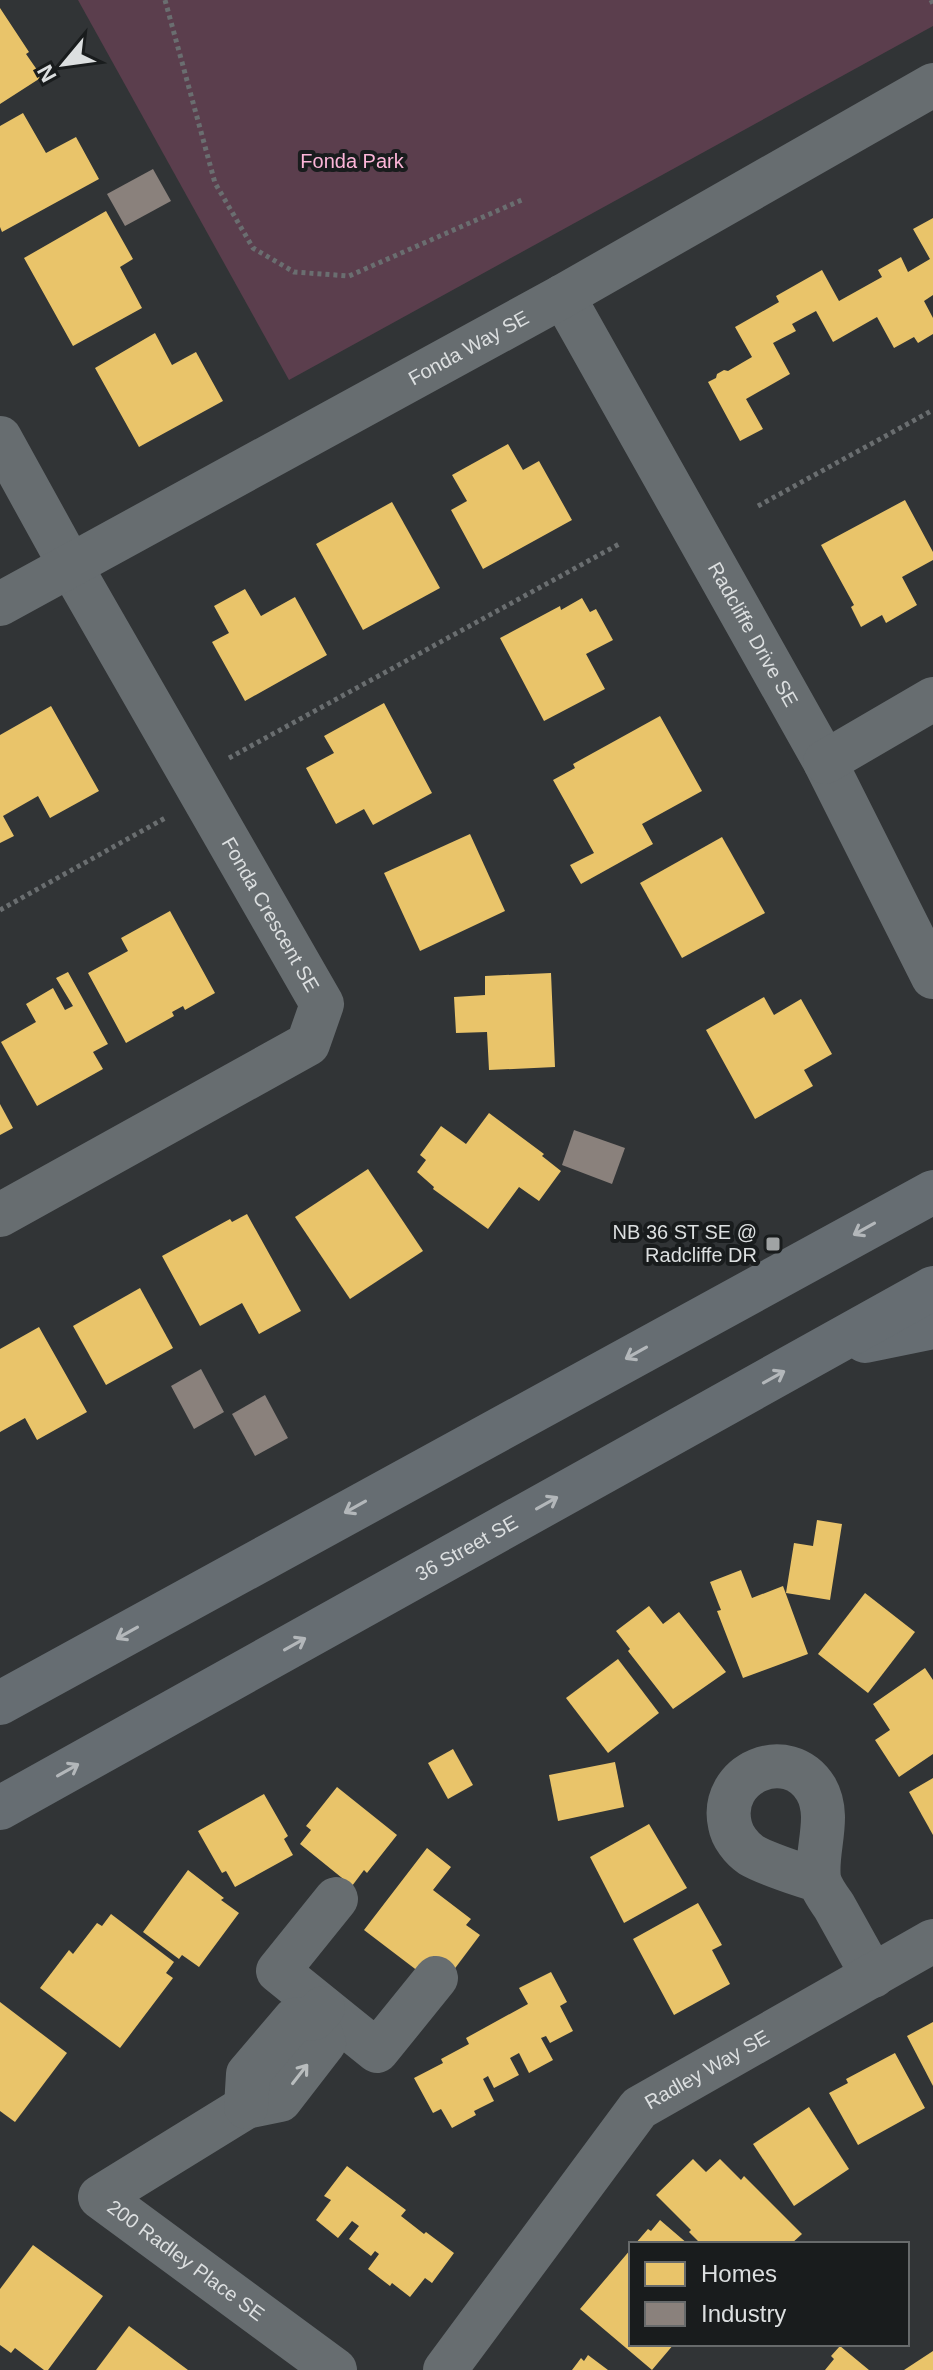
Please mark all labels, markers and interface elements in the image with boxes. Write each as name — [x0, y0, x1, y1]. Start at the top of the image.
north arrow — [24, 24, 104, 104]
text: N — [32, 60, 62, 86]
park label: Fonda Park — [300, 150, 405, 172]
street label: Fonda Way SE — [405, 306, 532, 389]
street label: Radcliffe Drive SE — [704, 558, 802, 710]
street label: Fonda Crescent SE — [218, 833, 324, 996]
place label: NB 36 ST SE @ Radcliffe DR — [613, 1221, 757, 1266]
one-way arrow — [853, 1222, 877, 1238]
marker: NB 36 ST SE @ Radcliffe DR — [764, 1235, 782, 1253]
one-way arrow — [625, 1346, 648, 1362]
one-way arrow — [762, 1369, 785, 1385]
one-way arrow — [534, 1495, 558, 1511]
one-way arrow — [343, 1500, 367, 1515]
street label: 36 Street SE — [412, 1511, 521, 1585]
one-way arrow — [116, 1625, 139, 1641]
one-way arrow — [283, 1635, 306, 1651]
one-way arrow — [56, 1762, 79, 1778]
street label: Radley Way SE — [641, 2025, 773, 2113]
one-way arrow — [291, 2064, 308, 2085]
street label: 200 Radley Place SE — [103, 2195, 269, 2325]
legend — [629, 2242, 909, 2346]
text: Homes — [701, 2260, 777, 2287]
text: Industry — [701, 2300, 786, 2327]

